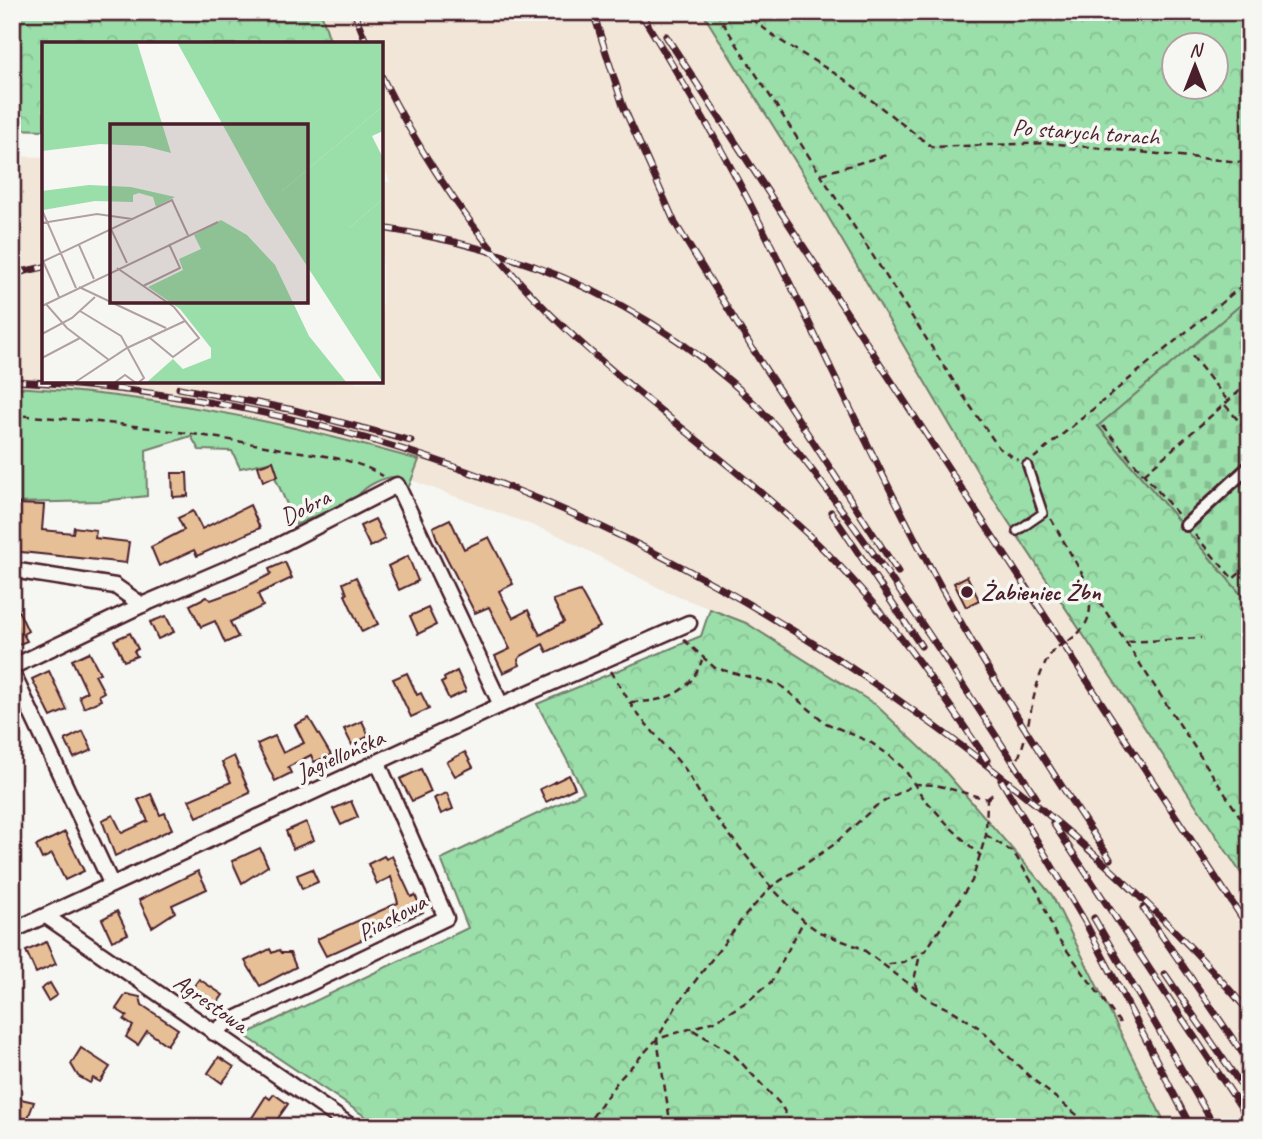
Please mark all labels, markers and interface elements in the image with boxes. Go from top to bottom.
north arrow [1160,32,1230,102]
text: N [1189,38,1204,62]
inset map [42,42,383,383]
street label: Po starych torach [1012,112,1162,152]
street label: Dobra [275,481,336,532]
place label: Żabieniec Żbn [981,577,1102,607]
marker: Żabieniec Żbn [959,584,975,600]
street label: Jagiellońska [290,722,390,788]
street label: Piaskowa [352,886,433,948]
street label: Agrestowa [168,967,256,1041]

